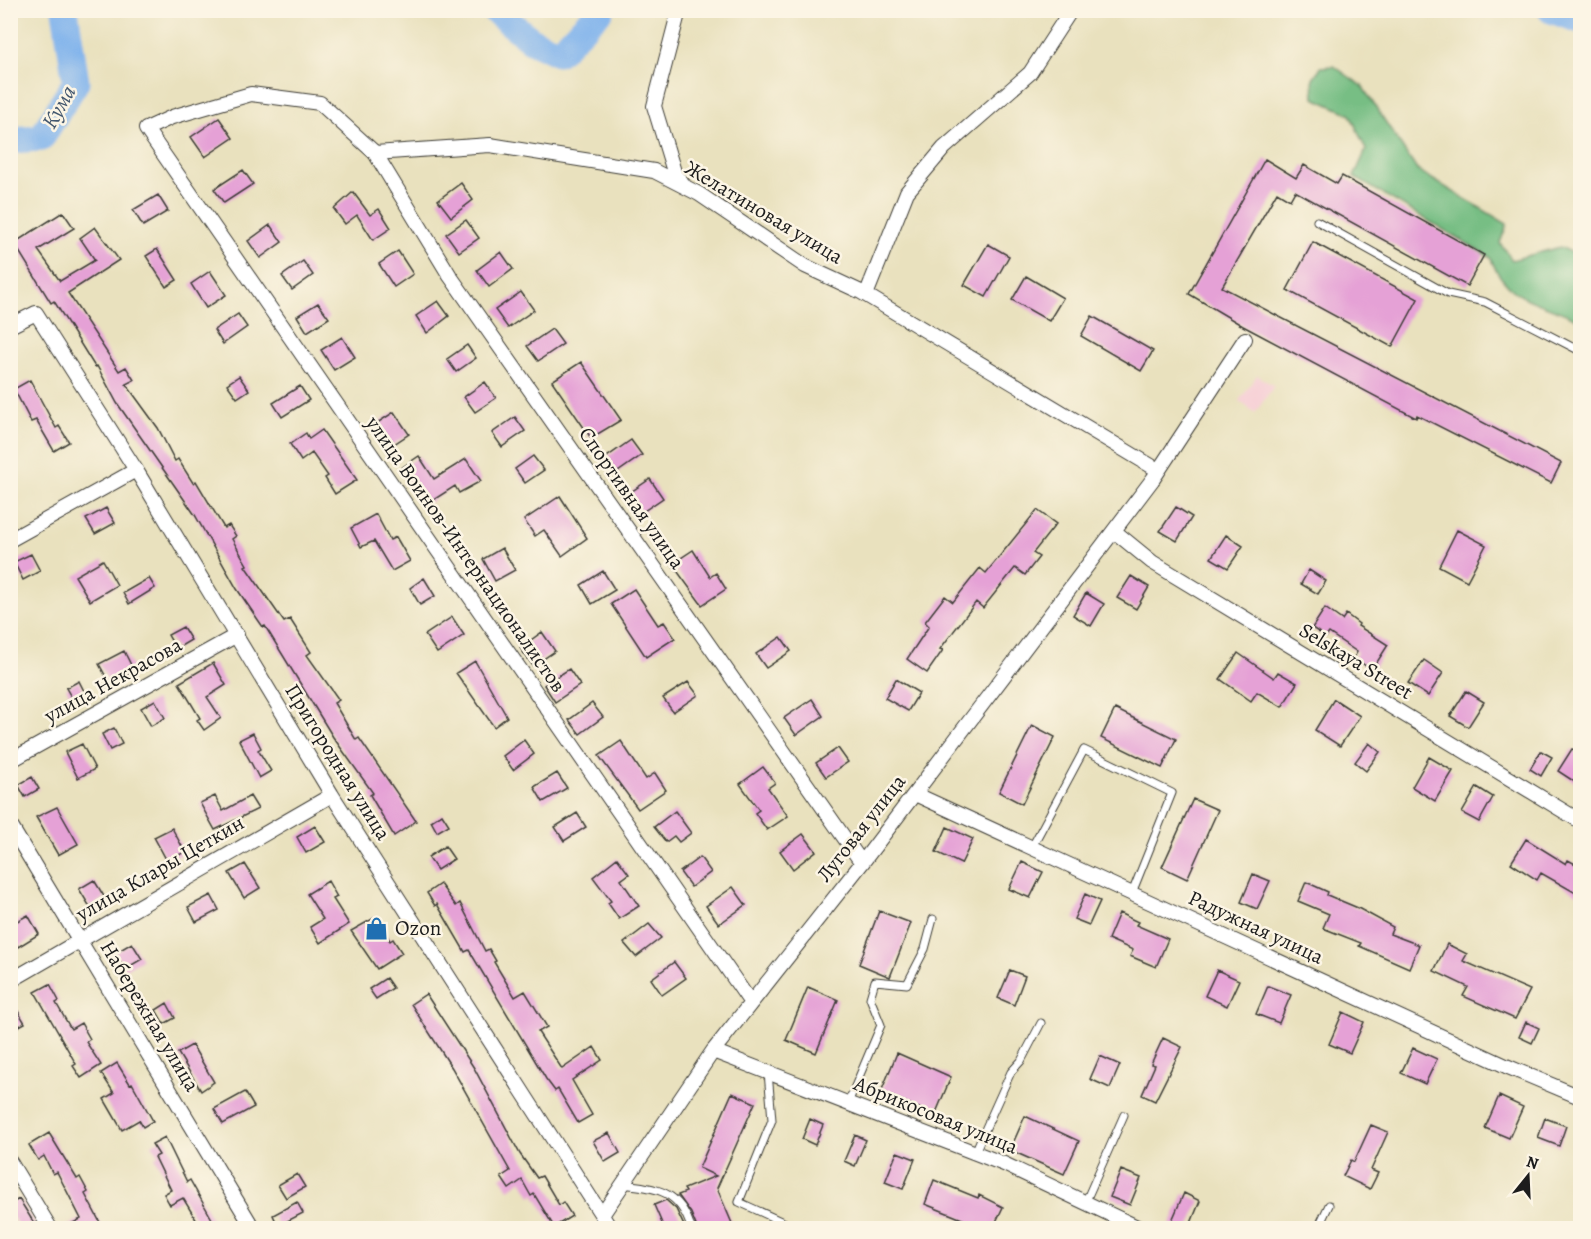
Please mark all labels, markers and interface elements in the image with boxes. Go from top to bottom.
water label: Кума [35,80,83,134]
street label: Желатиновая улица [680,154,849,271]
street label: улица Воинов-Интернационалистов [359,410,572,698]
street label: Спортивная улица [572,421,692,575]
street label: Selskaya Street [1294,616,1418,706]
street label: улица Некрасова [38,630,187,730]
street label: Пригородная улица [279,678,398,846]
street label: Луговая улица [810,768,912,888]
street label: улица Клары Цеткин [70,808,249,928]
street label: Радужная улица [1184,883,1328,971]
place label: Ozon [395,914,441,942]
shop icon: Ozon [364,915,390,941]
street label: Набережная улица [94,935,206,1097]
street label: Абрикосовая улица [849,1069,1022,1161]
north arrow [1498,1146,1558,1206]
text: N [1523,1150,1542,1175]

